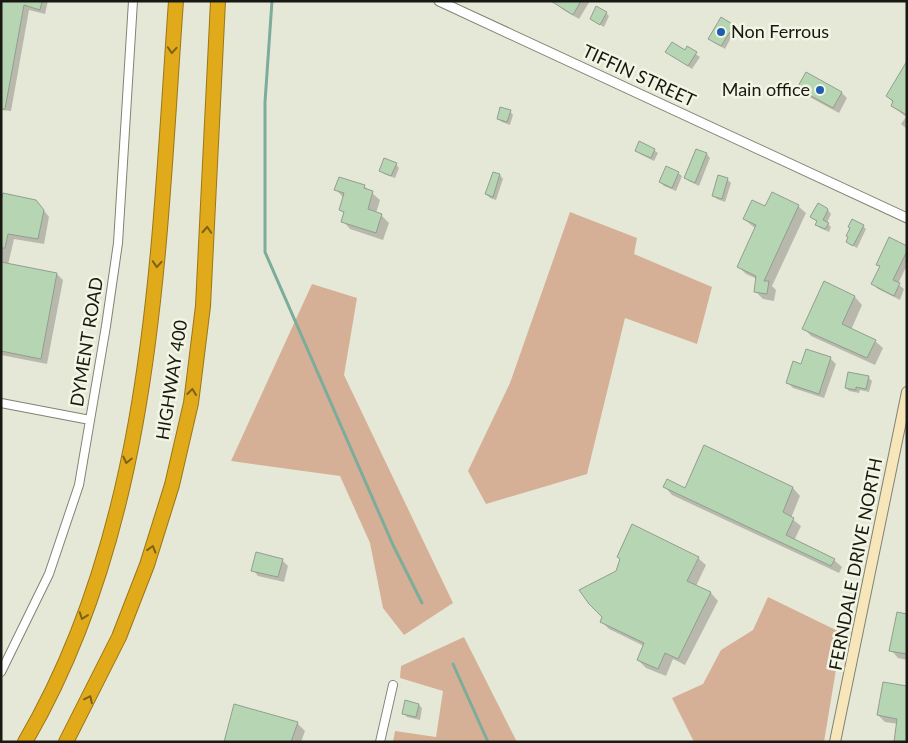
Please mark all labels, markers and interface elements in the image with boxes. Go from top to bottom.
place label: Non Ferrous [731,20,829,42]
marker: Non Ferrous [715,26,727,38]
street label: TIFFIN STREET [579,39,700,111]
one-way arrow [167,46,178,54]
place label: Main office [722,78,810,100]
marker: Main office [814,84,826,96]
one-way arrow [201,226,212,234]
one-way arrow [151,261,162,269]
street label: DYMENT ROAD [65,275,107,408]
street label: HIGHWAY 400 [151,318,191,441]
one-way arrow [186,388,197,396]
one-way arrow [123,456,133,464]
street label: FERNDALE DRIVE NORTH [824,456,886,672]
one-way arrow [146,546,156,554]
one-way arrow [79,611,89,620]
one-way arrow [83,695,93,704]

